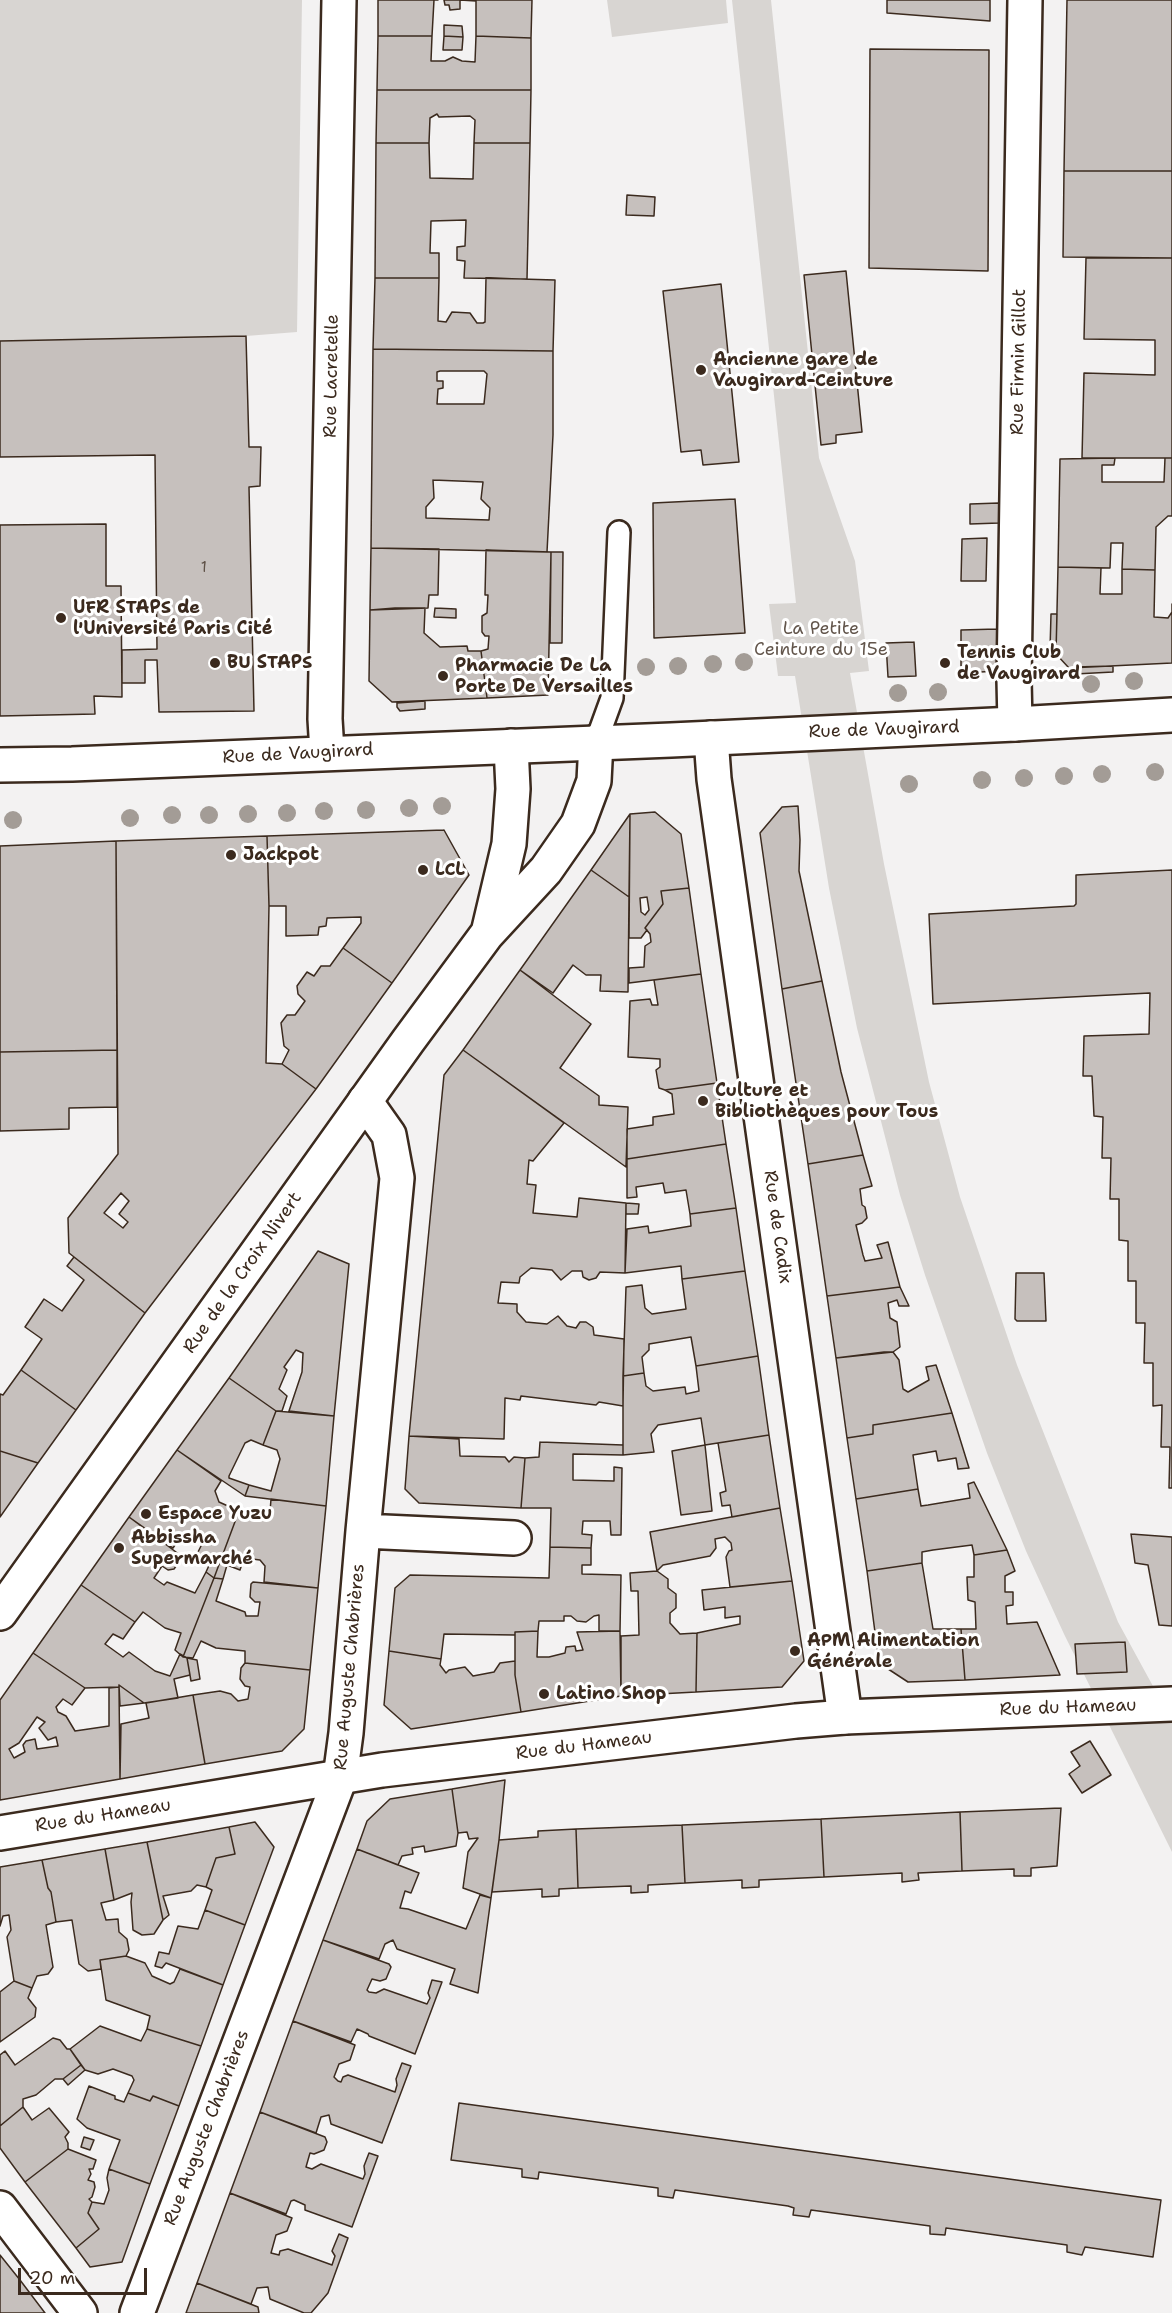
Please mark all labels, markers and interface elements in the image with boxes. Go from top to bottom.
street label: Rue Firmin Gillot [1007,289,1031,435]
street label: Rue Lacretelle [320,314,344,438]
place label: Ancienne gare de Vaugirard-Ceinture [713,349,893,392]
marker: Ancienne gare de Vaugirard-Ceinture [694,363,708,377]
house number: 1 [201,559,207,577]
place label: UFR STAPS de l'Université Paris Cité [73,597,272,640]
marker: UFR STAPS de l'Université Paris Cité [54,611,68,625]
park label: La Petite Ceinture du 15e [754,618,888,660]
place label: Tennis Club de Vaugirard [957,642,1080,684]
place label: BU STAPS [227,652,312,674]
place label: Pharmacie De La Porte De Versailles [455,655,633,698]
marker: BU STAPS [208,656,222,670]
marker: Tennis Club de Vaugirard [938,656,952,670]
marker: Pharmacie De La Porte De Versailles [436,669,450,683]
street label: Rue de Vaugirard [808,717,960,743]
street label: Rue de Vaugirard [222,739,374,769]
place label: Jackpot [243,844,319,866]
marker: Jackpot [224,848,238,862]
place label: LCL [435,859,465,881]
marker: LCL [416,863,430,877]
place label: Culture et Bibliothèques pour Tous [715,1080,938,1122]
marker: Culture et Bibliothèques pour Tous [696,1094,710,1108]
street label: Rue de Cadix [758,1169,796,1285]
street label: Rue de la Croix Nivert [179,1188,307,1358]
place label: Espace Yuzu [158,1503,272,1525]
marker: Espace Yuzu [139,1507,153,1521]
place label: Abbissha Supermarché [131,1527,253,1570]
marker: Abbissha Supermarché [112,1541,126,1555]
street label: Rue Auguste Chabrières [330,1563,370,1771]
place label: APM Alimentation Générale [807,1630,980,1672]
marker: APM Alimentation Générale [788,1644,802,1658]
place label: Latino Shop [556,1683,666,1705]
marker: Latino Shop [537,1687,551,1701]
street label: Rue du Hameau [999,1695,1137,1721]
street label: Rue du Hameau [515,1727,653,1765]
street label: Rue du Hameau [34,1795,172,1837]
street label: Rue Auguste Chabrières [160,2027,254,2229]
scale bar [21,2256,150,2294]
text: 20 m [29,2266,75,2290]

